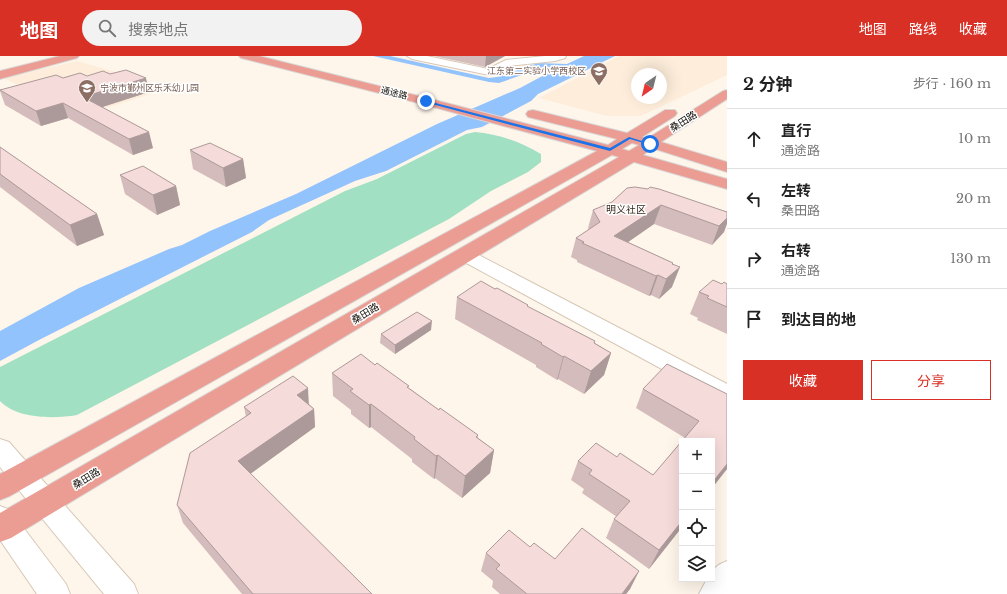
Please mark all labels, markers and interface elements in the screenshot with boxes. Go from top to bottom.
search box [82,10,362,46]
icon: search [96,17,118,39]
text: 地图 [20,19,58,42]
text: 搜索地点 [128,20,188,39]
text: 地图 [859,20,887,38]
text: 路线 [909,20,937,38]
text: 收藏 [959,20,987,38]
school or university icon: 江东第二实验小学西校区 [589,61,609,86]
place label: 江东第二实验小学西校区 [487,65,586,76]
north arrow [631,68,667,104]
text: 2 分钟 [743,74,793,95]
text: 步行 · 160 m [913,75,991,92]
school or university icon: 宁波市鄞州区乐禾幼儿园 [77,78,97,103]
place label: 宁波市鄞州区乐禾幼儿园 [100,82,199,93]
street label: 通途路 [380,84,409,101]
route end [417,92,435,110]
street label: 桑田路 [667,108,699,135]
text: 直行 [781,121,811,140]
icon: ahead [743,128,765,150]
text: 10 m [958,130,991,147]
route start [641,135,659,153]
text: 通途路 [781,142,820,159]
text: 左转 [781,181,811,200]
icon: left [743,188,765,210]
text: 20 m [956,190,991,207]
text: 桑田路 [781,202,820,219]
district label: 明义社区 [606,203,646,216]
text: 右转 [781,241,811,260]
icon: right [743,248,765,270]
text: 130 m [950,250,991,267]
text: 通途路 [781,262,820,279]
street label: 桑田路 [349,300,381,327]
icon: arrive [743,308,765,330]
text: 到达目的地 [781,310,856,329]
button: 收藏 [743,360,863,400]
button: 分享 [871,360,991,400]
map controls [679,438,715,582]
button: + [679,438,715,474]
street label: 桑田路 [70,465,102,492]
button: − [679,474,715,510]
button: locate [679,510,715,546]
button: layers [679,546,715,582]

